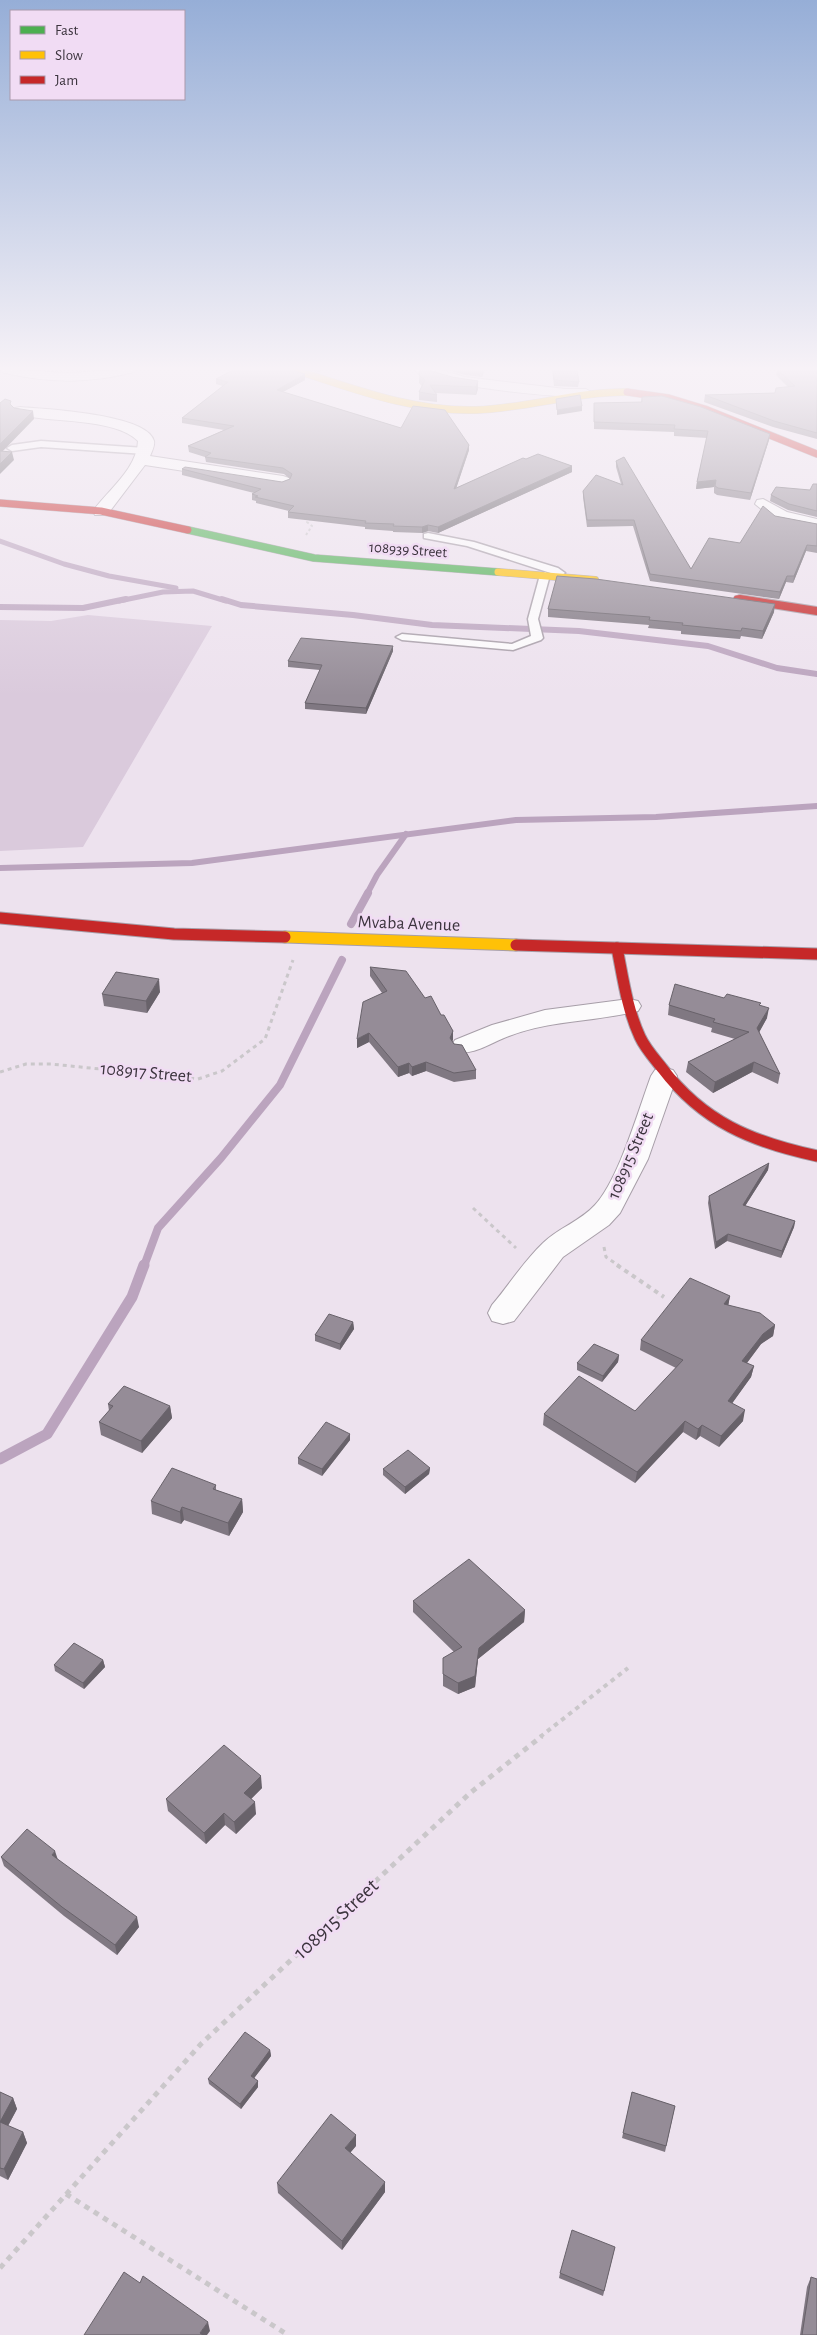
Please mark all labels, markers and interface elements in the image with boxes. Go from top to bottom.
legend [10,10,185,100]
text: Fast [55,23,79,38]
text: Slow [55,48,83,63]
text: Jam [55,73,78,88]
street label: 108939 Street [368,540,448,560]
street label: Mvaba Avenue [357,913,461,935]
street label: 108917 Street [100,1060,193,1086]
street label: 108915 Street [605,1110,657,1202]
street label: 108915 Street [290,1875,383,1963]

